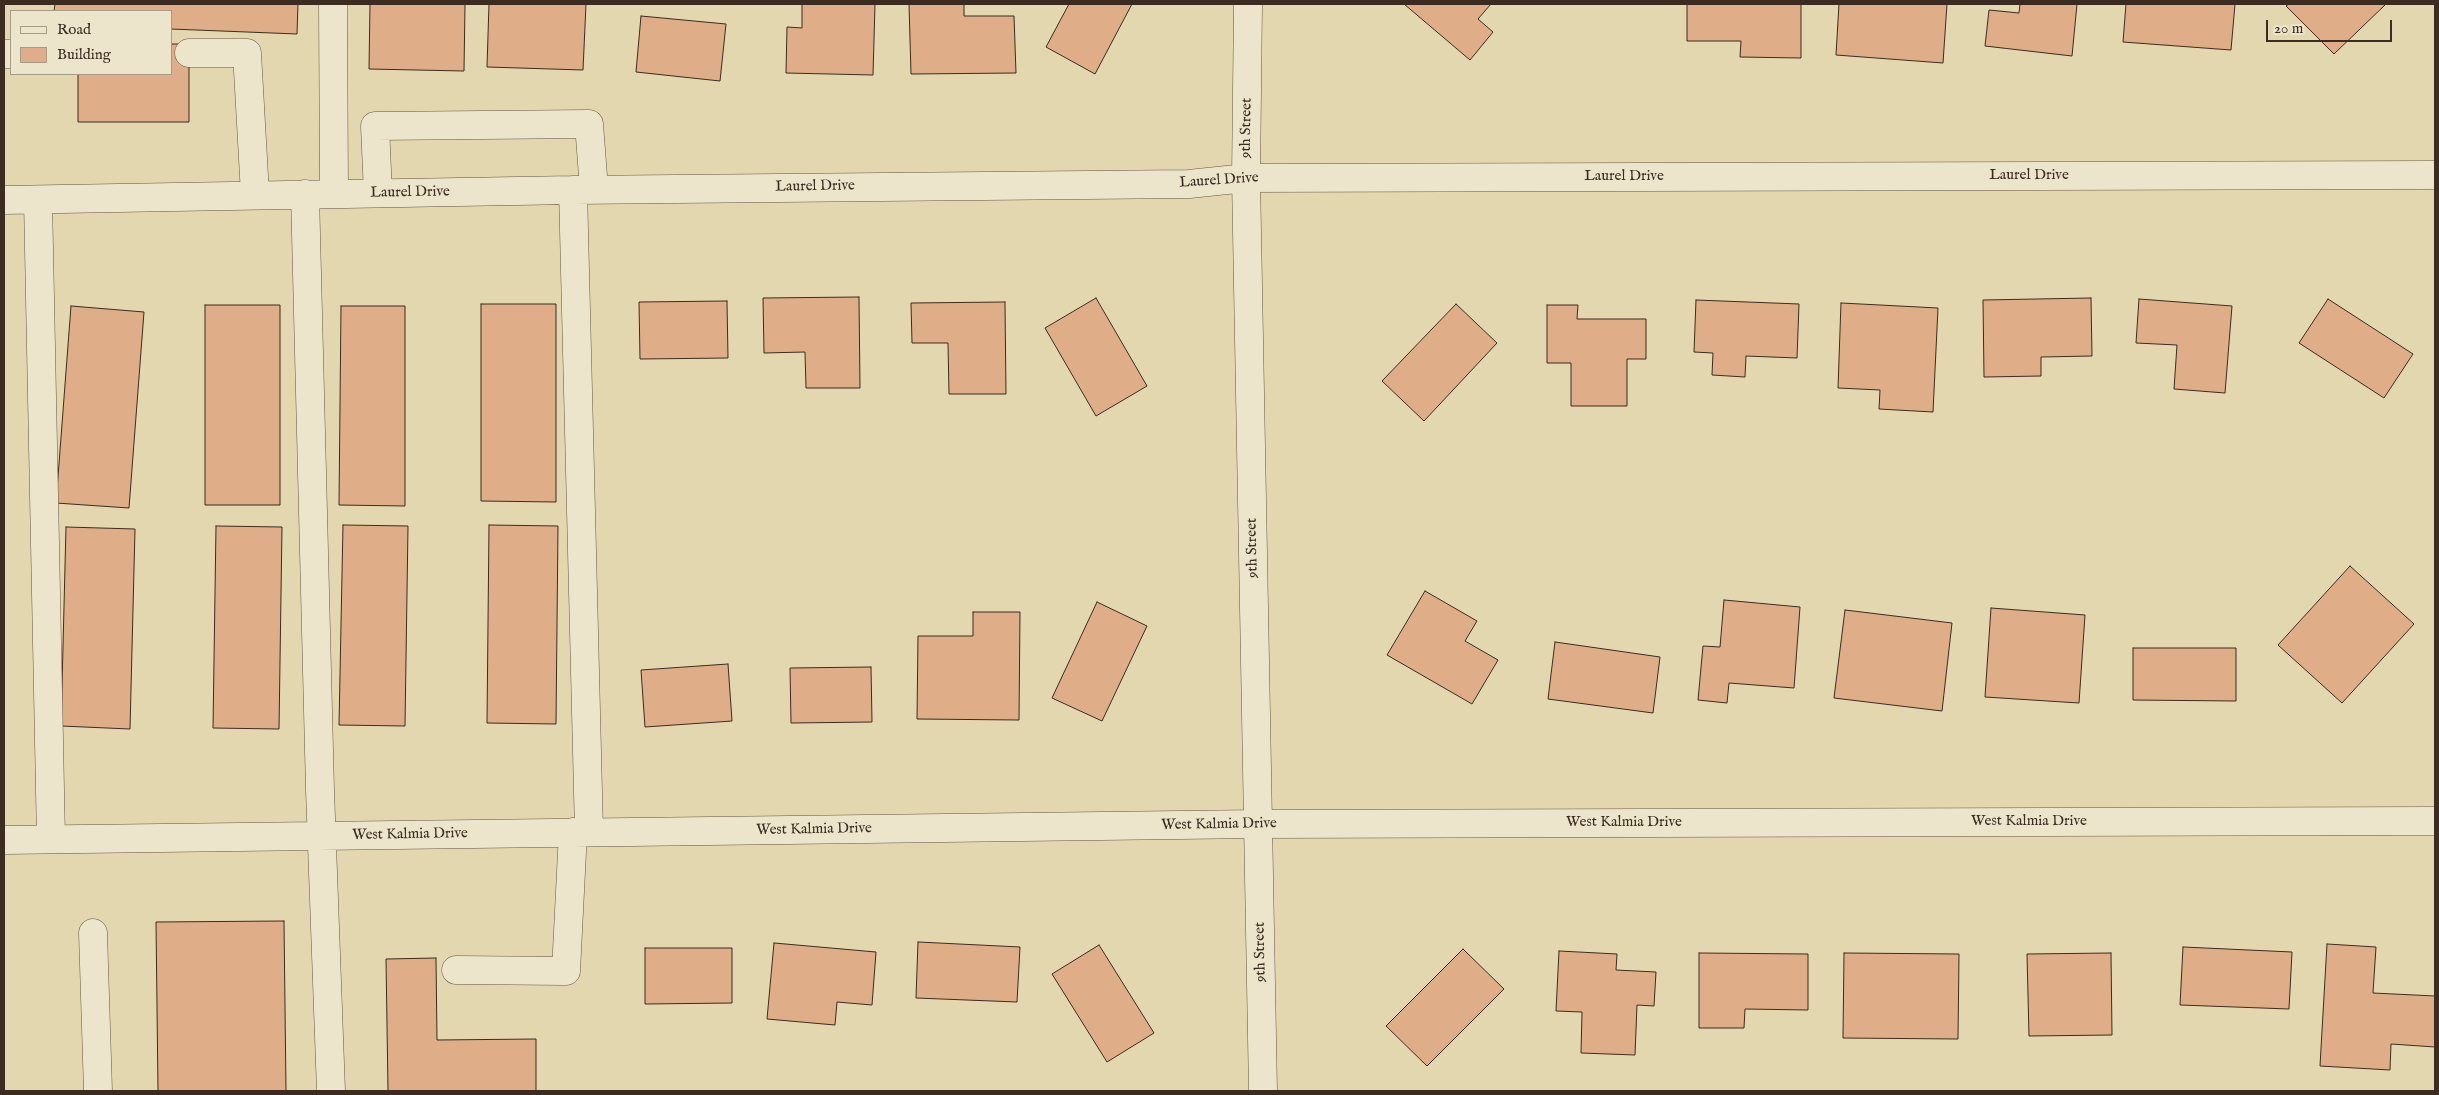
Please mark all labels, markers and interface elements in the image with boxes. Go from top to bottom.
legend [10,10,172,75]
scale bar [2269,10,2395,42]
text: 20 m [2274,19,2303,38]
text: Road [57,20,91,39]
text: Building [57,45,111,64]
street label: 9th Street [1237,98,1257,158]
street label: Laurel Drive [1989,167,2069,185]
street label: Laurel Drive [1584,168,1664,186]
street label: Laurel Drive [1179,169,1259,193]
street label: Laurel Drive [775,177,855,197]
street label: Laurel Drive [370,183,450,203]
street label: 9th Street [1243,518,1263,578]
street label: West Kalmia Drive [1971,813,2087,831]
street label: West Kalmia Drive [1566,814,1682,832]
street label: West Kalmia Drive [1161,815,1277,835]
street label: West Kalmia Drive [756,820,872,840]
street label: West Kalmia Drive [352,825,468,845]
street label: 9th Street [1251,922,1271,982]

